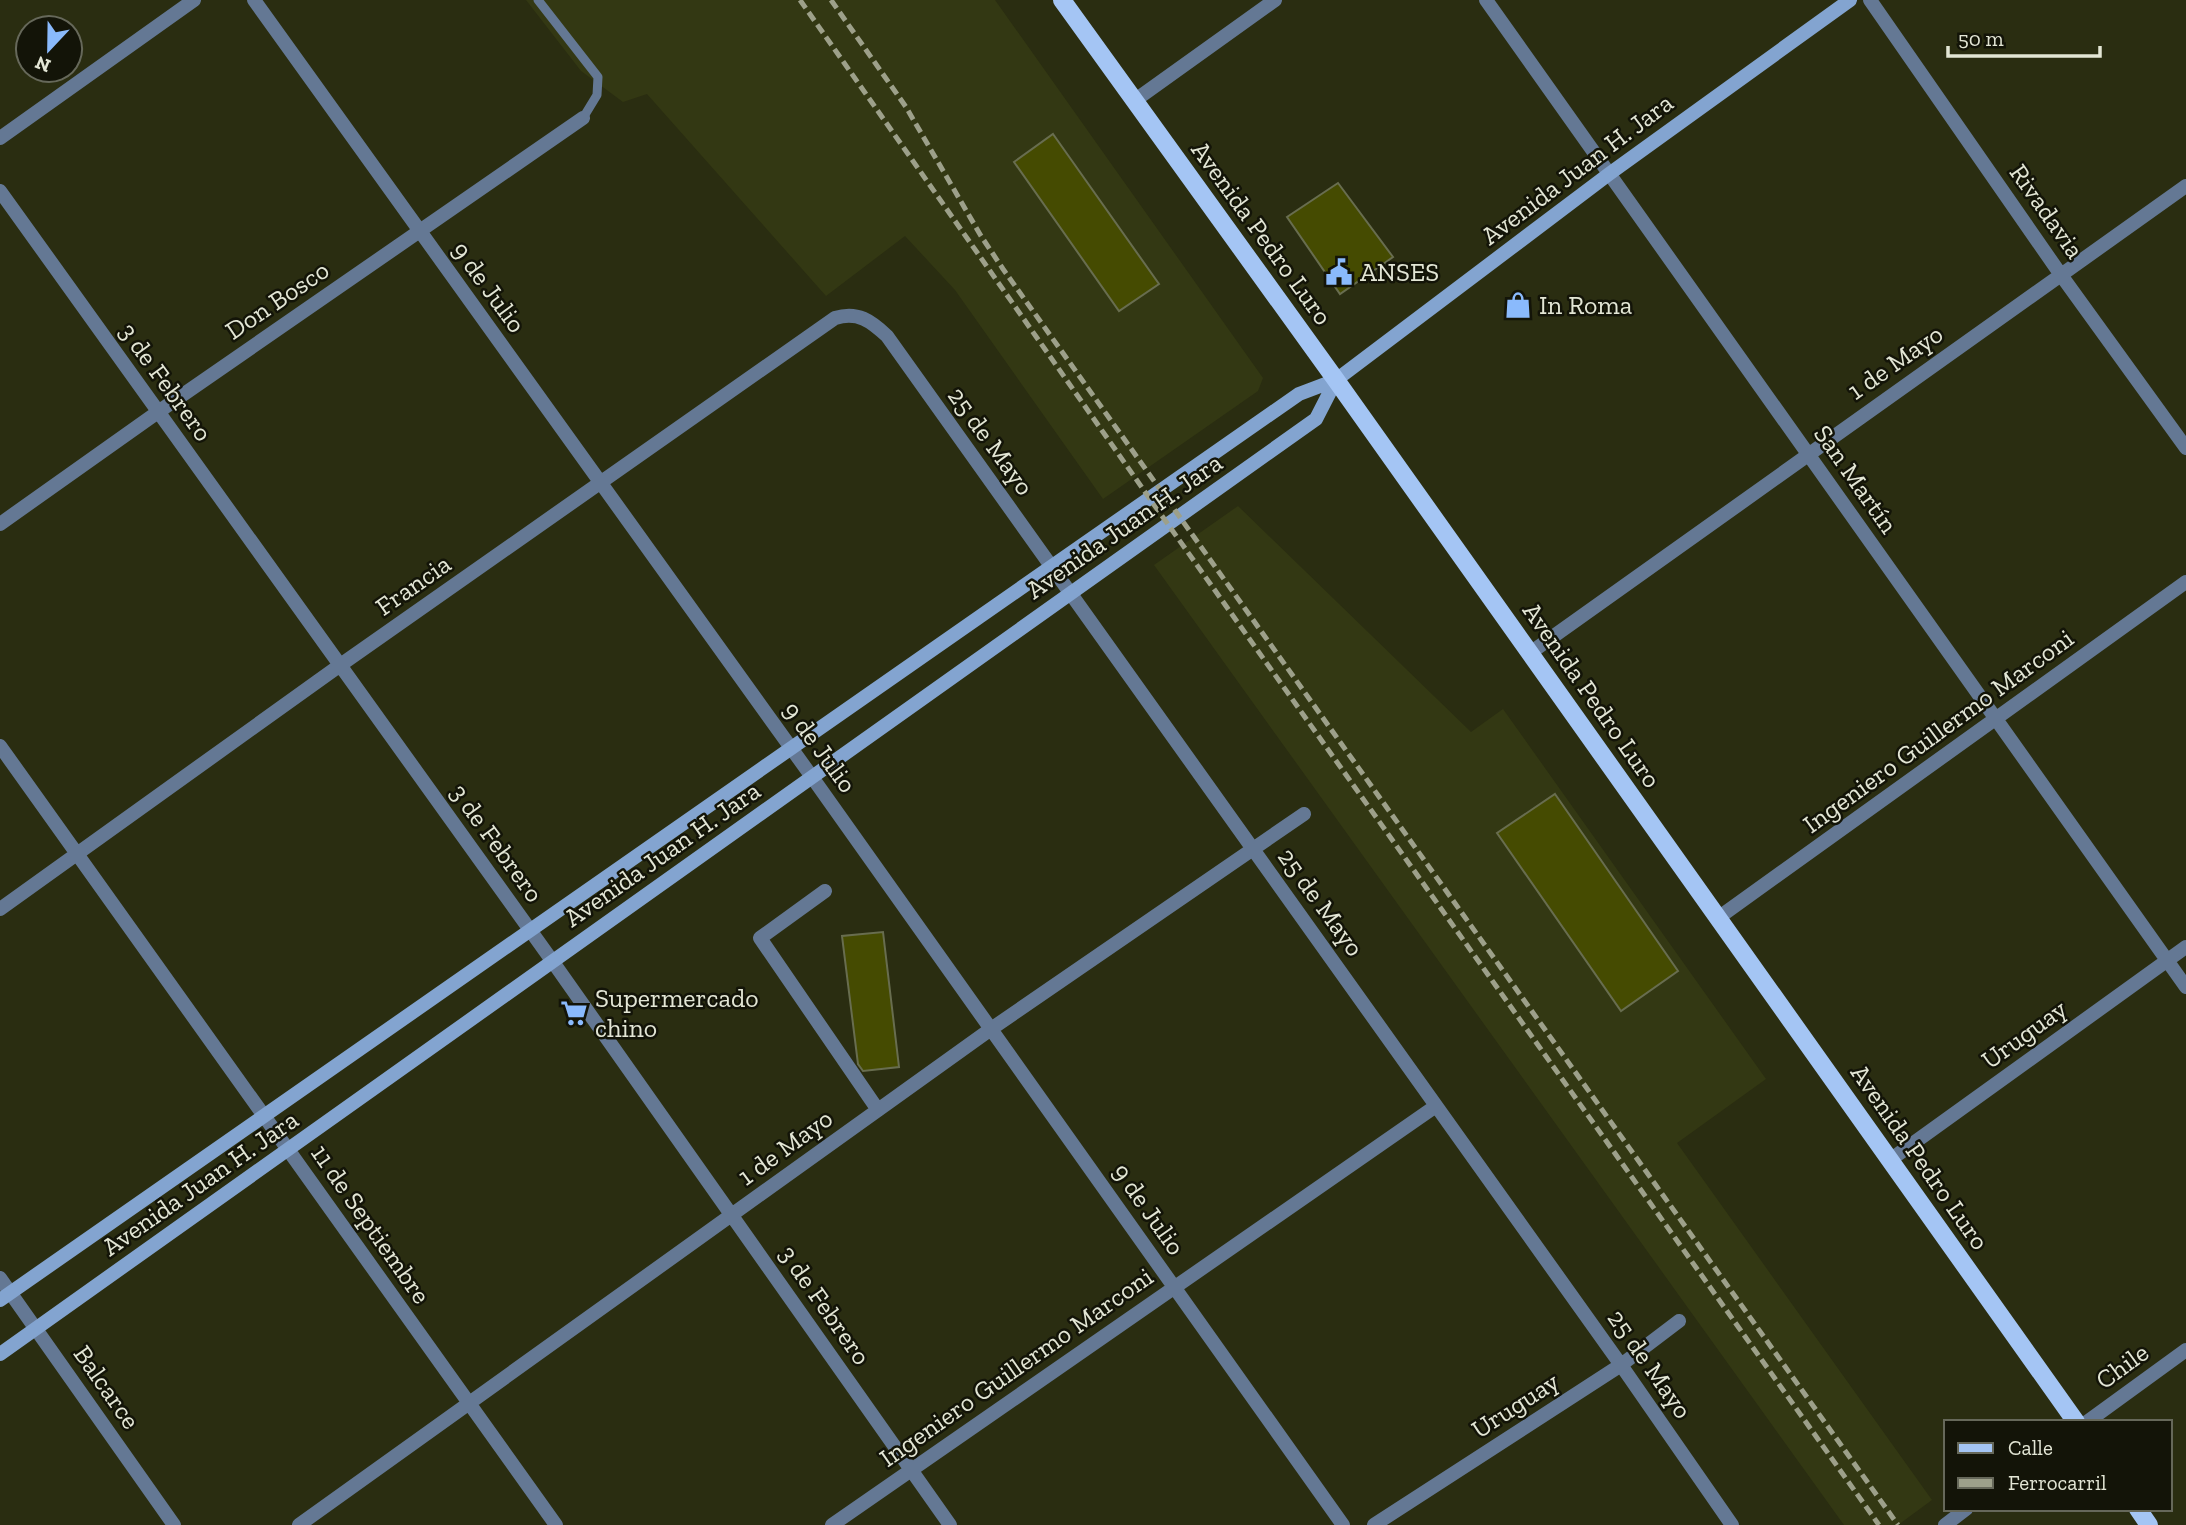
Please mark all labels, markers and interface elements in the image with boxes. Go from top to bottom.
north arrow [14,14,84,84]
scale bar [1948,14,2100,58]
text: 50 m [1958,26,2004,51]
text: N [32,51,54,78]
street label: Avenida Juan H. Jara [1475,86,1680,252]
street label: Avenida Pedro Luro [1185,135,1339,331]
street label: Rivadavia [2003,158,2091,265]
street label: 9 de Julio [445,235,533,339]
street label: Don Bosco [219,254,335,346]
place label: ANSES [1360,256,1439,288]
public building icon: ANSES [1324,257,1354,287]
place label: In Roma [1539,289,1633,321]
shop icon: In Roma [1503,290,1533,320]
street label: 3 de Febrero [112,317,220,447]
street label: 1 de Mayo [1841,318,1949,406]
street label: 25 de Mayo [941,381,1041,501]
street label: San Martín [1807,419,1905,540]
street label: Avenida Juan H. Jara [1020,446,1229,606]
street label: Francia [369,547,457,622]
street label: Avenida Pedro Luro [1516,596,1668,794]
street label: Ingeniero Guillermo Marconi [1797,622,2079,840]
street label: 9 de Julio [776,695,864,799]
street label: Avenida Juan H. Jara [558,774,767,934]
street label: 3 de Febrero [443,778,551,908]
street label: 25 de Mayo [1271,842,1371,962]
place label: Supermercado chino [595,982,759,1044]
street label: Uruguay [1975,992,2073,1076]
supermarket icon: Supermercado chino [559,998,589,1028]
street label: Avenida Pedro Luro [1844,1058,1996,1256]
street label: 1 de Mayo [731,1102,839,1192]
street label: Avenida Juan H. Jara [96,1103,305,1263]
street label: 11 de Septiembre [304,1138,438,1310]
street label: 9 de Julio [1106,1157,1192,1261]
street label: 3 de Febrero [772,1239,878,1371]
street label: Ingeniero Guillermo Marconi [873,1260,1159,1474]
street label: 25 de Mayo [1601,1303,1699,1425]
street label: Chile [2089,1336,2155,1396]
street label: Balcarce [67,1339,147,1435]
street label: Uruguay [1465,1365,1565,1445]
legend [1944,1420,2172,1511]
text: Calle [2008,1435,2053,1460]
text: Ferrocarril [2008,1470,2107,1495]

